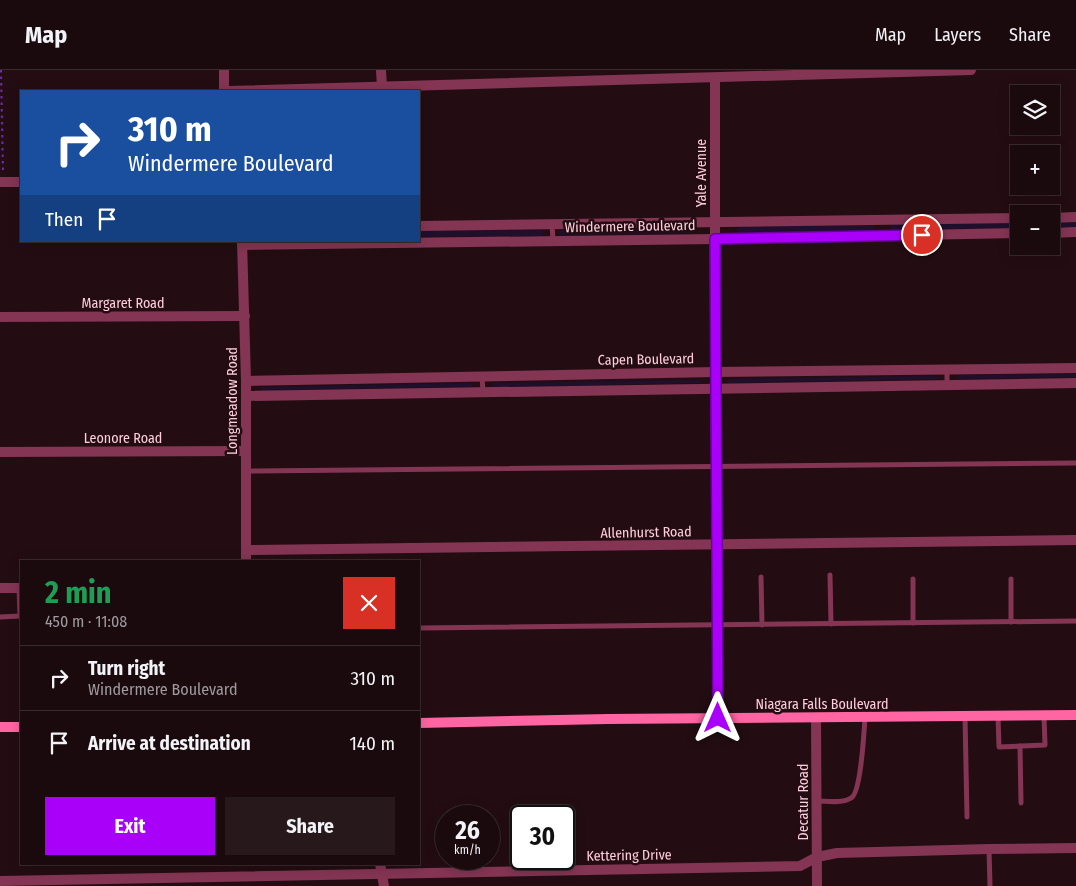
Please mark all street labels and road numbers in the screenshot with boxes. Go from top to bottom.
street label: Yale Avenue [693,139,710,207]
street label: Windermere Boulevard [564,217,696,236]
street label: Margaret Road [82,295,164,312]
street label: Longmeadow Road [224,347,241,455]
street label: Capen Boulevard [598,350,694,369]
street label: Leonore Road [84,430,162,447]
street label: Allenhurst Road [600,523,692,542]
street label: Niagara Falls Boulevard [756,696,888,713]
street label: Decatur Road [795,764,812,840]
street label: Kettering Drive [586,846,672,865]

